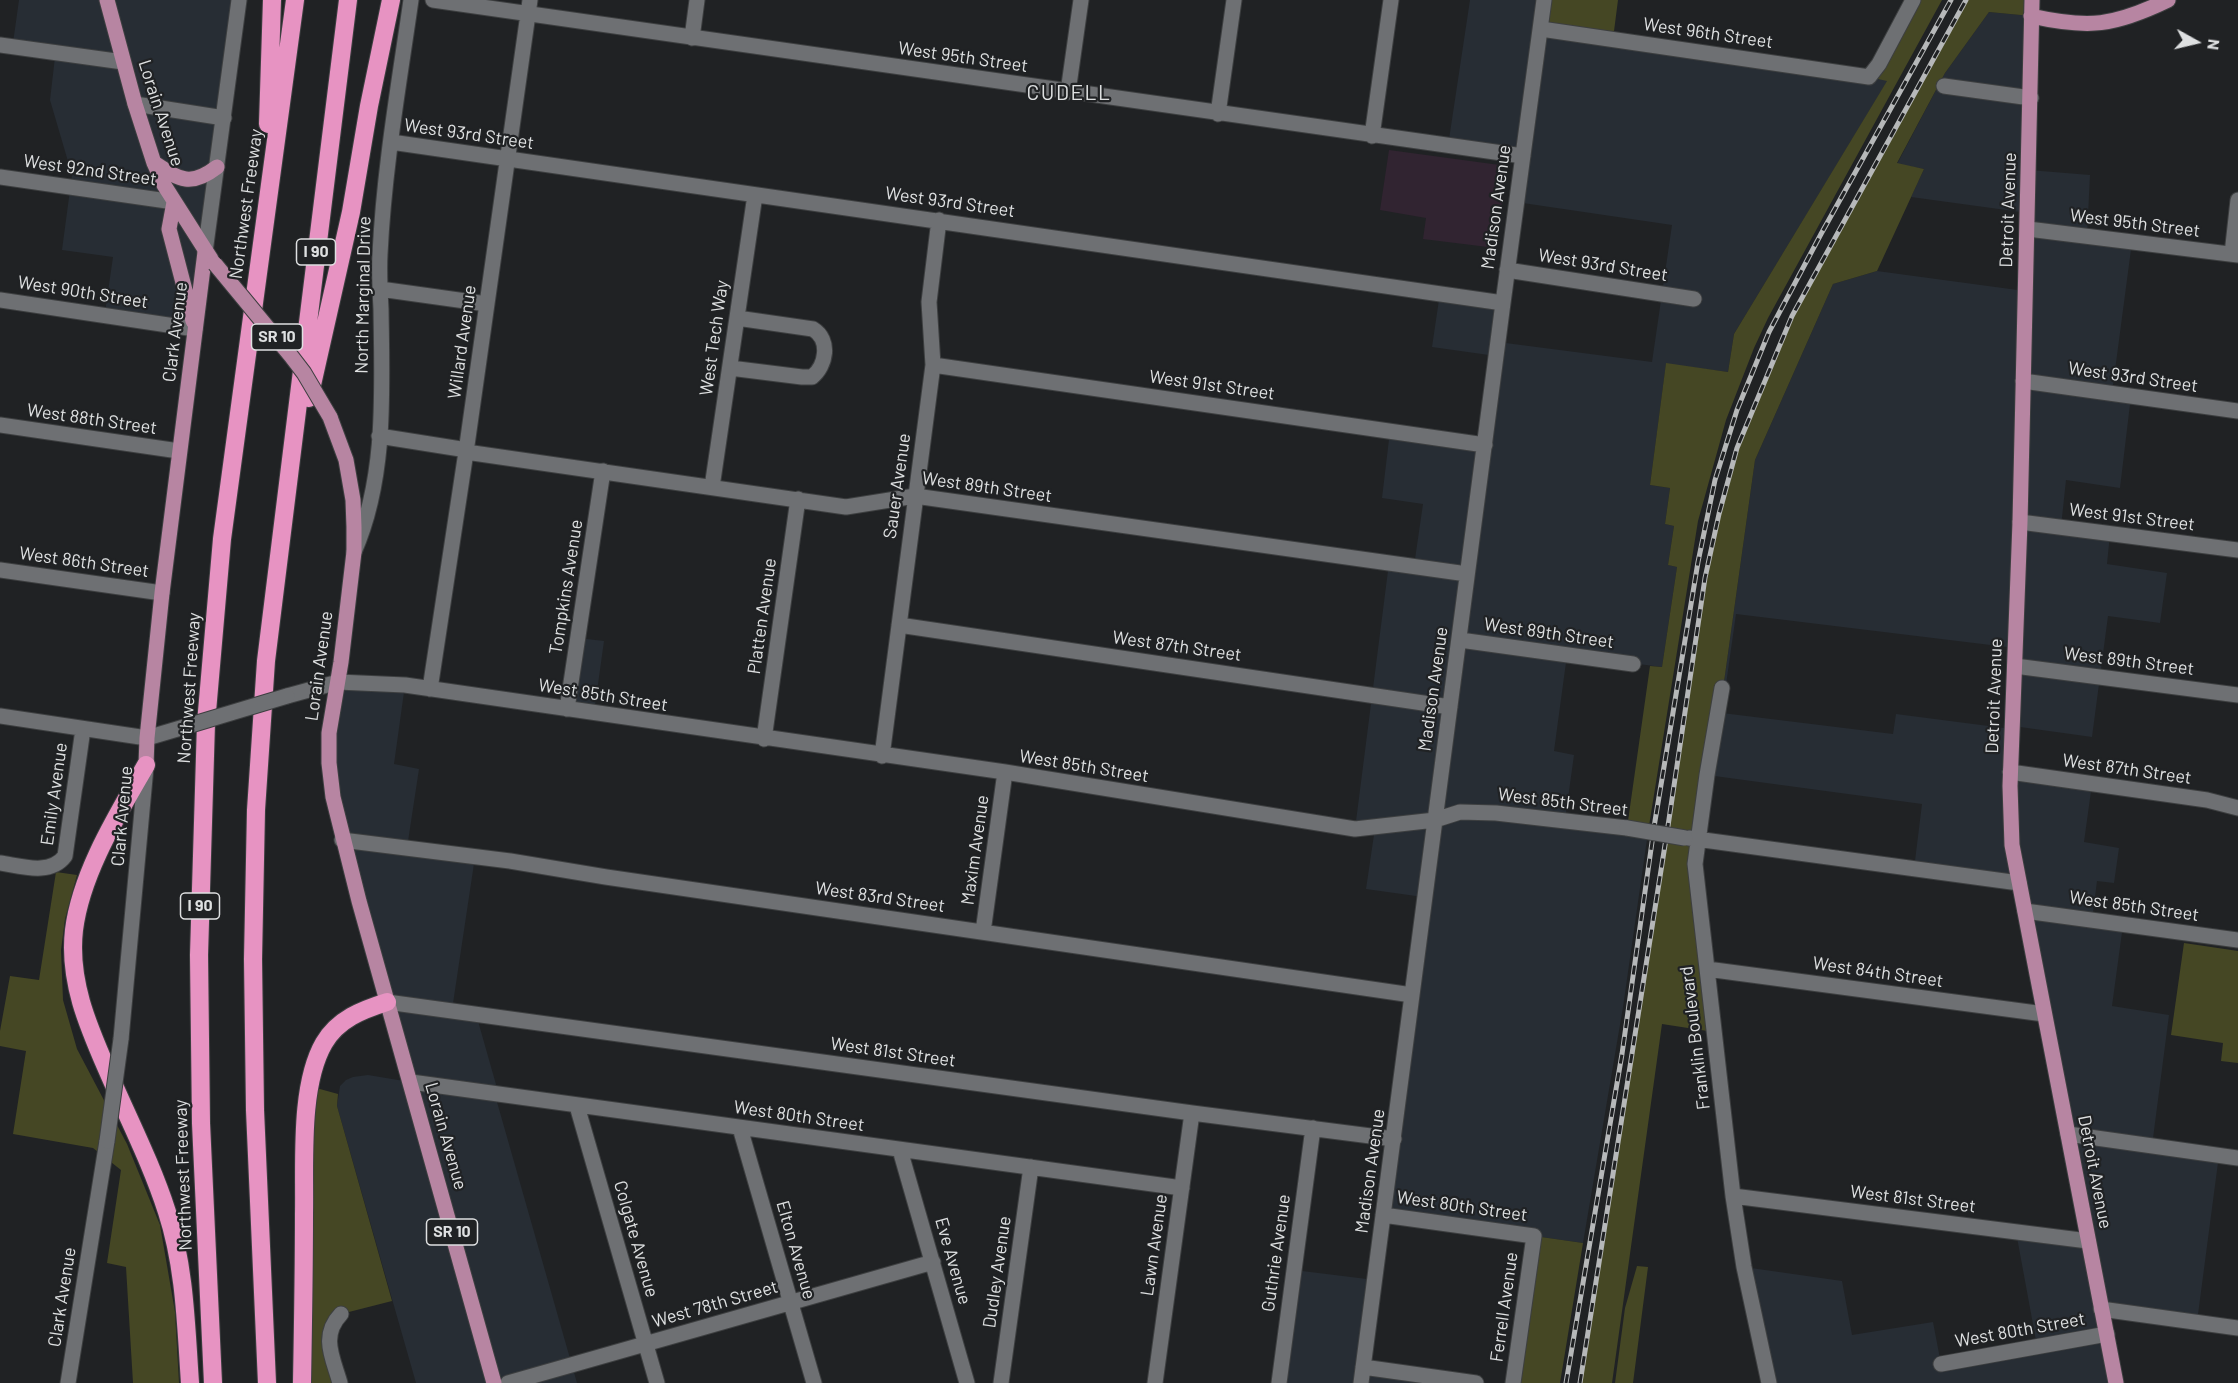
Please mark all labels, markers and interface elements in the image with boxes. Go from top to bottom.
north arrow [2166,12,2226,72]
street label: West 96th Street [1642,13,1774,53]
street label: West 95th Street [897,37,1029,77]
text: N [2204,38,2224,51]
street label: Lorain Avenue [134,57,188,169]
district label: CUDELL [1027,80,1111,106]
street label: West 93rd Street [403,114,535,154]
street label: Northwest Freeway [225,128,267,280]
street label: Madison Avenue [1477,143,1515,271]
street label: West 92nd Street [22,150,158,190]
street label: Detroit Avenue [1995,152,2021,268]
street label: West 93rd Street [884,182,1016,222]
street label: West 95th Street [2069,204,2201,242]
street label: North Marginal Drive [351,216,375,374]
road number: I 90 [296,239,336,265]
street label: West 93rd Street [1537,244,1669,286]
street label: West 90th Street [16,271,150,313]
street label: West Tech Way [695,279,733,397]
street label: Clark Avenue [158,281,192,383]
street label: Willard Avenue [443,284,481,400]
road number: SR 10 [252,324,302,350]
street label: West 93rd Street [2067,357,2199,397]
street label: West 91st Street [1148,366,1276,404]
street label: West 88th Street [26,399,158,439]
street label: Sauer Avenue [879,432,915,540]
street label: West 89th Street [921,467,1053,507]
street label: West 91st Street [2068,499,2196,535]
street label: Tompkins Avenue [545,518,587,656]
street label: West 86th Street [18,542,150,582]
street label: Platten Avenue [743,557,781,675]
street label: Lorain Avenue [301,610,337,722]
street label: Northwest Freeway [173,612,205,764]
street label: West 89th Street [1483,613,1615,653]
street label: Madison Avenue [1414,625,1452,753]
street label: West 87th Street [1111,626,1243,666]
street label: Detroit Avenue [1981,638,2007,754]
street label: West 89th Street [2063,642,2195,680]
street label: West 85th Street [537,674,669,716]
street label: Emily Avenue [36,741,72,847]
street label: West 85th Street [1018,745,1150,787]
street label: West 87th Street [2061,749,2193,789]
street label: Clark Avenue [107,765,137,867]
street label: West 85th Street [1497,783,1629,821]
street label: Maxim Avenue [957,794,993,906]
street label: West 83rd Street [814,877,946,917]
street label: West 85th Street [2068,886,2200,926]
road number: I 90 [180,893,220,919]
street label: West 84th Street [1811,952,1945,992]
street label: Franklin Boulevard [1675,965,1715,1111]
street label: West 81st Street [829,1033,957,1071]
street label: Lorain Avenue [420,1080,472,1192]
street label: West 80th Street [732,1096,866,1136]
street label: Northwest Freeway [170,1099,196,1251]
street label: Madison Avenue [1351,1107,1389,1235]
street label: Detroit Avenue [2073,1113,2117,1231]
street label: Colgate Avenue [609,1178,663,1300]
street label: West 81st Street [1849,1181,1977,1217]
street label: West 80th Street [1395,1186,1529,1226]
street label: Lawn Avenue [1136,1193,1172,1297]
street label: Guthrie Avenue [1257,1193,1295,1313]
street label: Elton Avenue [772,1198,820,1302]
street label: Eve Avenue [930,1215,976,1307]
street label: Dudley Avenue [978,1215,1016,1329]
road number: SR 10 [426,1219,478,1245]
street label: Clark Avenue [43,1246,81,1348]
street label: Ferrell Avenue [1486,1251,1522,1363]
street label: West 78th Street [650,1276,780,1332]
street label: West 80th Street [1953,1308,2087,1352]

